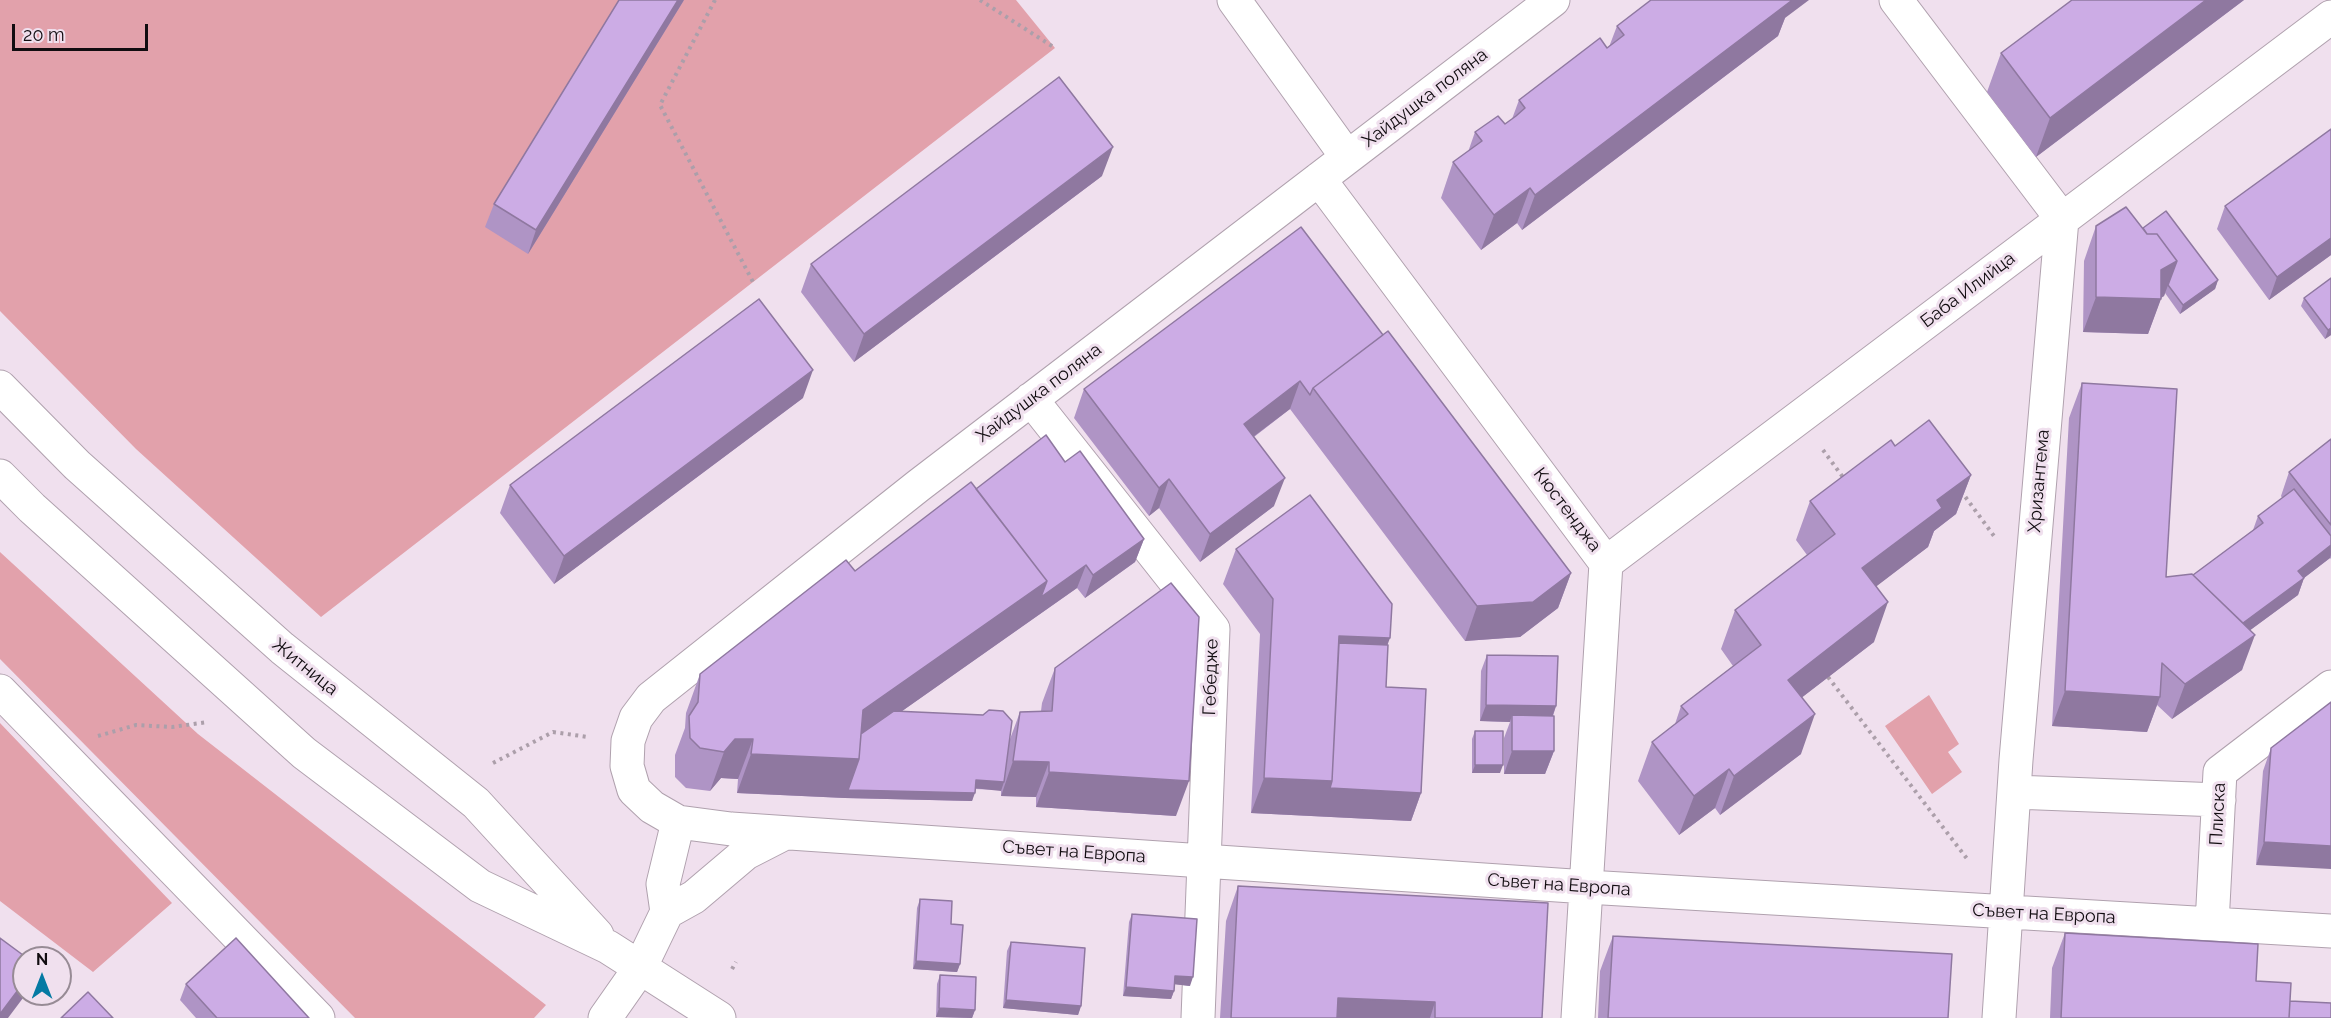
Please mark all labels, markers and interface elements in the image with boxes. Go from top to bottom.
scale bar [15,12,152,50]
text: 20 m [23,24,65,45]
street label: Хайдушка поляна [1358,44,1492,152]
street label: Баба Илийца [1917,248,2019,332]
street label: Хайдушка поляна [972,339,1106,447]
street label: Хризантема [2024,429,2054,533]
street label: Кюстенджа [1528,464,1606,556]
street label: Житница [268,634,342,700]
street label: Гебедже [1199,638,1223,716]
street label: Плиска [2206,782,2230,846]
street label: Съвет на Европа [1002,836,1146,868]
street label: Съвет на Европа [1487,869,1631,901]
street label: Съвет на Европа [1972,899,2116,929]
north arrow [12,946,72,1006]
text: N [36,950,48,969]

